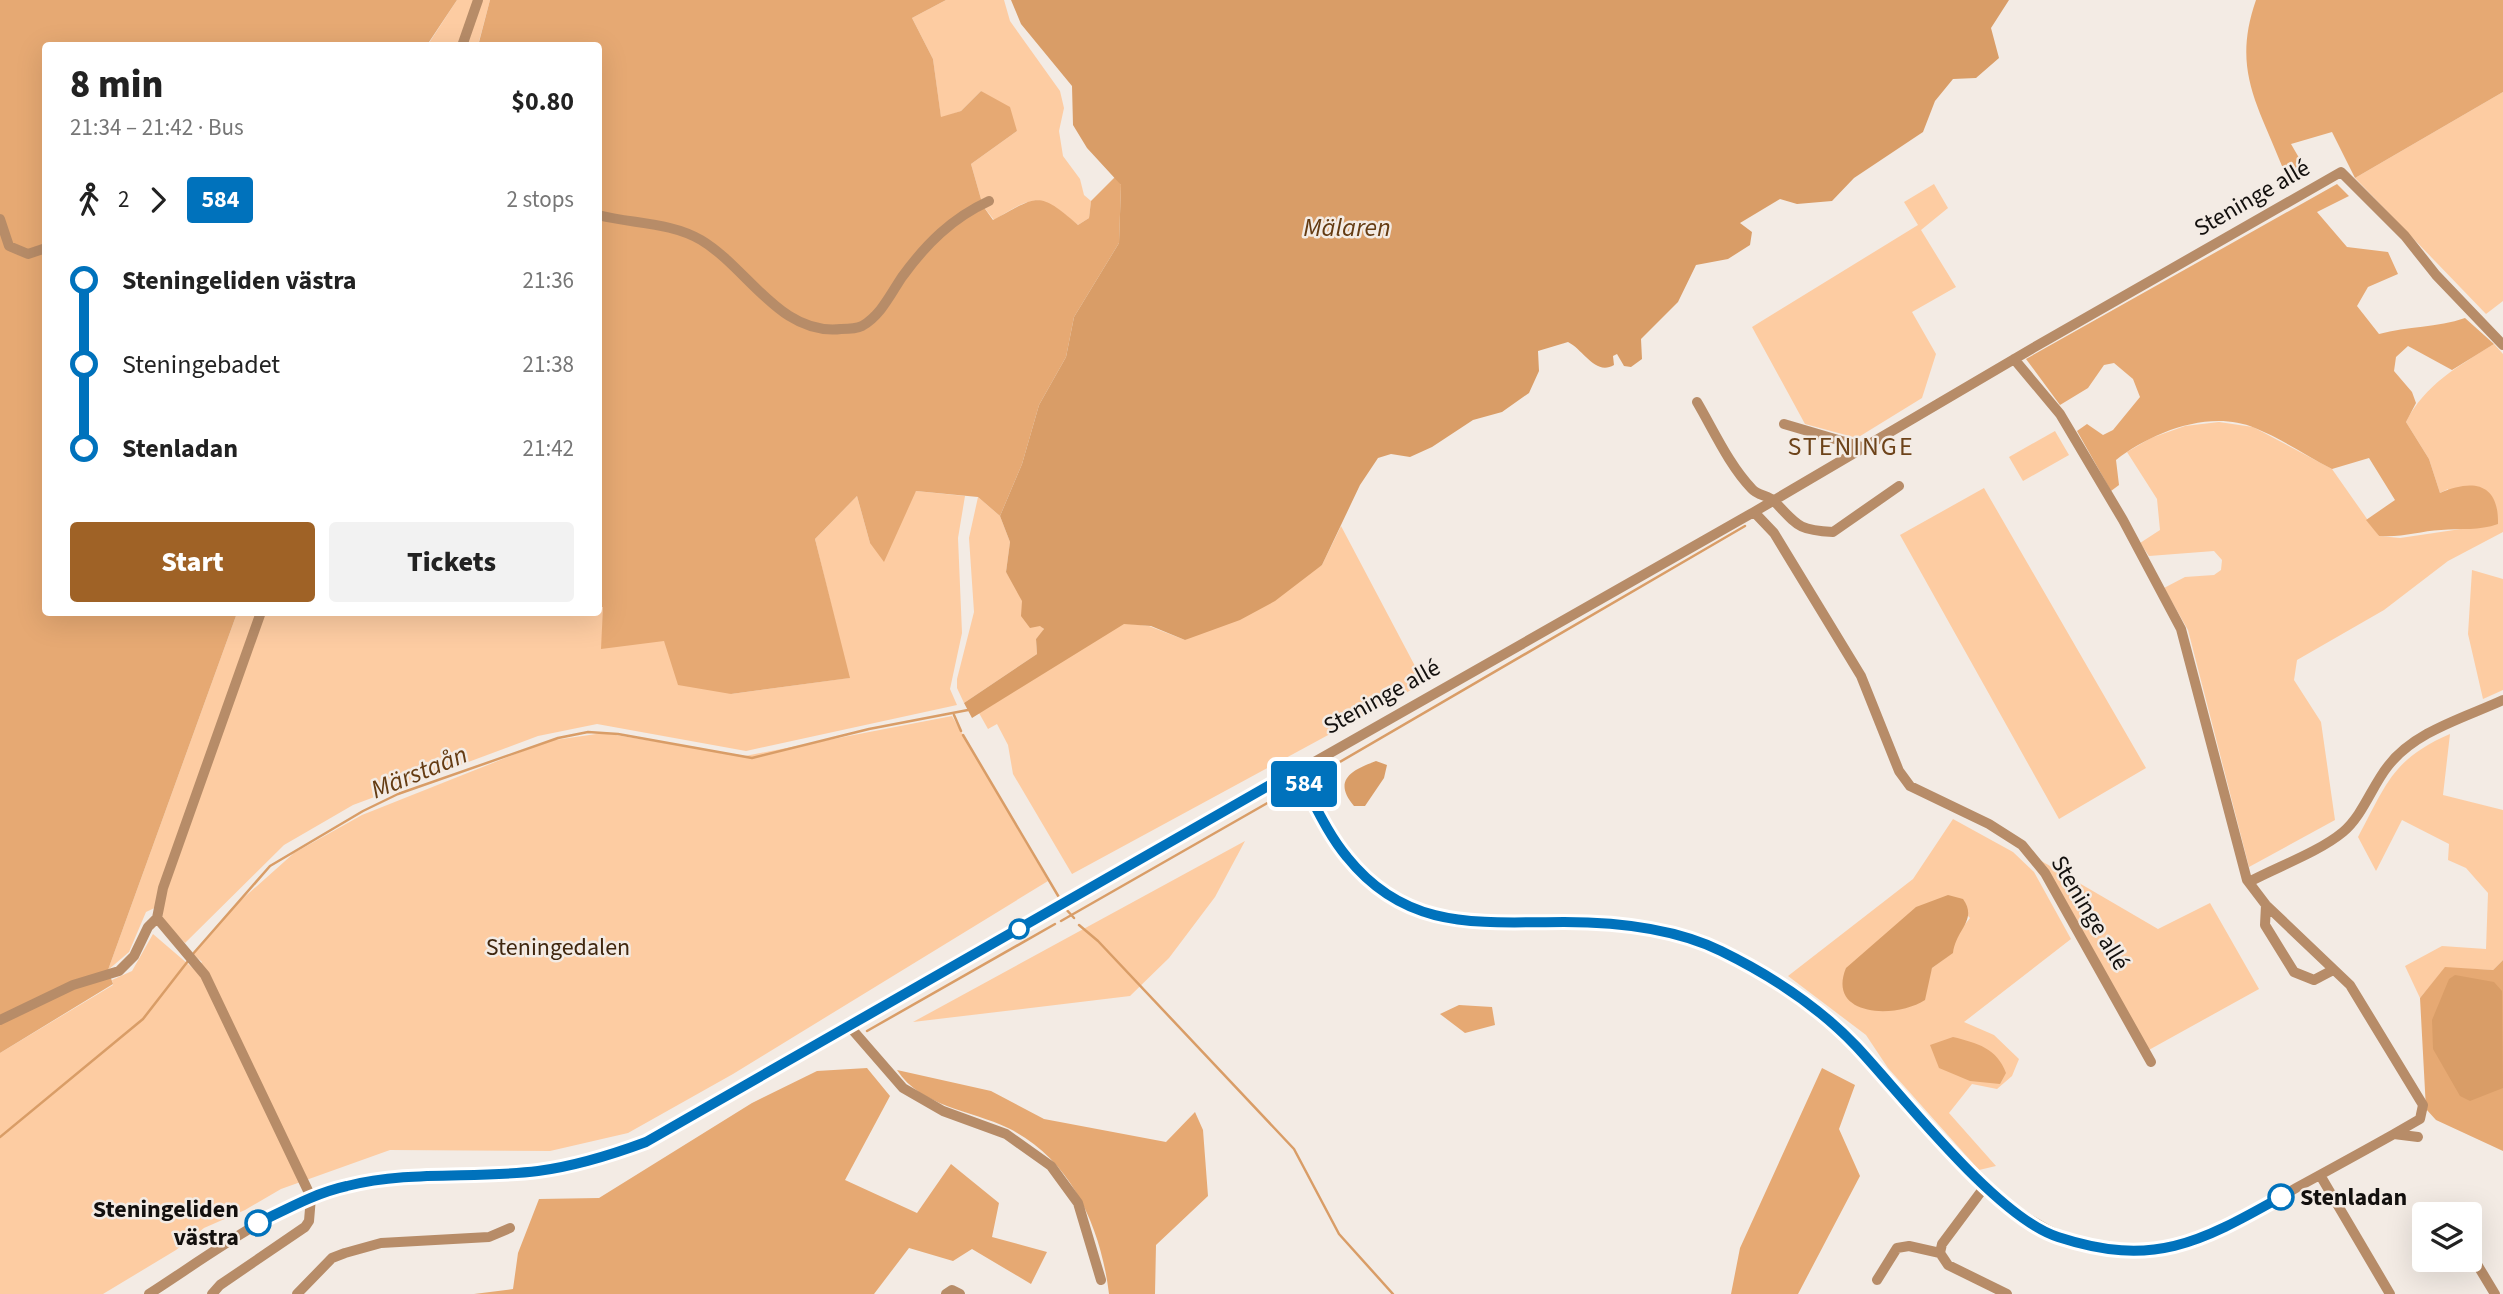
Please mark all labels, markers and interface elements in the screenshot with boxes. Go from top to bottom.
text: 8 min [70,58,163,112]
text: $0.80 [511,83,574,120]
text: 21:34 – 21:42 · Bus [70,111,244,144]
street label: Steninge allé [2187,151,2317,245]
icon: walk [70,181,108,219]
icon: forward [139,181,177,219]
text: 584 [201,182,239,217]
text: 2 [118,183,129,216]
text: 2 stops [507,183,574,216]
water label: Mälaren [1303,209,1391,246]
text: Steningeliden västra [122,262,357,299]
text: 21:36 [523,264,574,297]
text: Steningebadet [122,346,280,383]
text: 21:38 [523,348,574,381]
district label: STENINGE [1787,428,1915,465]
text: Stenladan [122,430,238,467]
text: 21:42 [523,432,574,465]
button: Start [70,522,315,602]
button: Tickets [329,522,574,602]
street label: Steninge allé [1317,650,1447,744]
water label: Märstaån [365,736,473,808]
line badge: 584 [1264,761,1344,807]
text: 584 [1285,766,1323,801]
street label: Steninge allé [2042,849,2138,977]
unlabelled marker [1009,919,1029,939]
park label: Steningedalen [486,930,630,965]
place label: Stenladan [2300,1180,2407,1215]
marker: Stenladan [2268,1184,2294,1210]
place label: Steningeliden västra [93,1192,239,1255]
map controls [2412,1202,2482,1272]
button: layers [2412,1202,2482,1272]
marker: Steningeliden västra [245,1210,271,1236]

